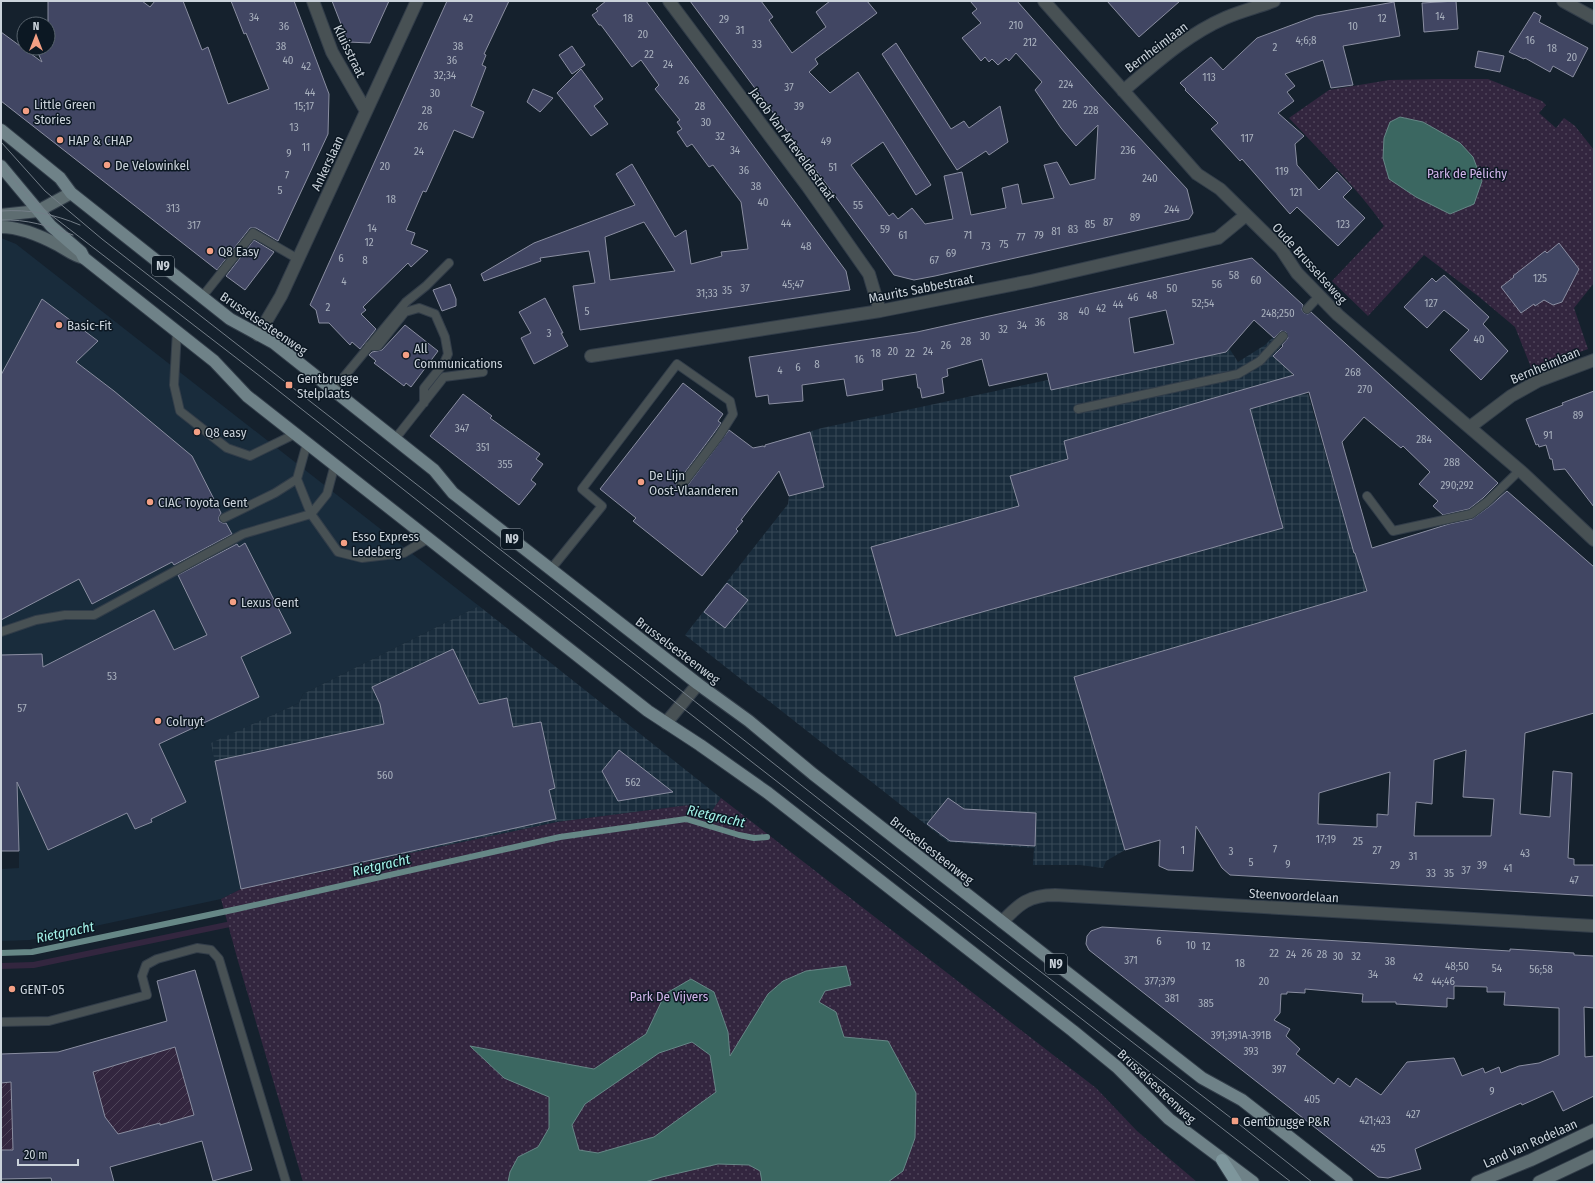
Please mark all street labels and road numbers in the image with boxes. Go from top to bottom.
street label: Bernheimlaan [1122,19,1191,76]
street label: Kluisstraat [330,22,369,81]
street label: Jacob Van Arteveldestraat [747,85,839,204]
street label: Ankerslaan [308,133,347,193]
street label: Oude Brusselseweg [1269,220,1350,308]
road number: N9 [152,256,174,276]
street label: Maurits Sabbestraat [867,271,976,306]
street label: Brusselsesteenweg [217,289,311,359]
street label: Bernheimlaan [1508,344,1582,387]
road number: N9 [501,529,523,549]
street label: Brusselsesteenweg [633,614,723,687]
street label: Brusselsesteenweg [887,813,977,888]
street label: Steenvoordelaan [1249,886,1339,905]
road number: N9 [1045,954,1067,974]
street label: Brusselsesteenweg [1114,1046,1200,1127]
street label: Land Van Rodelaan [1481,1116,1580,1171]

